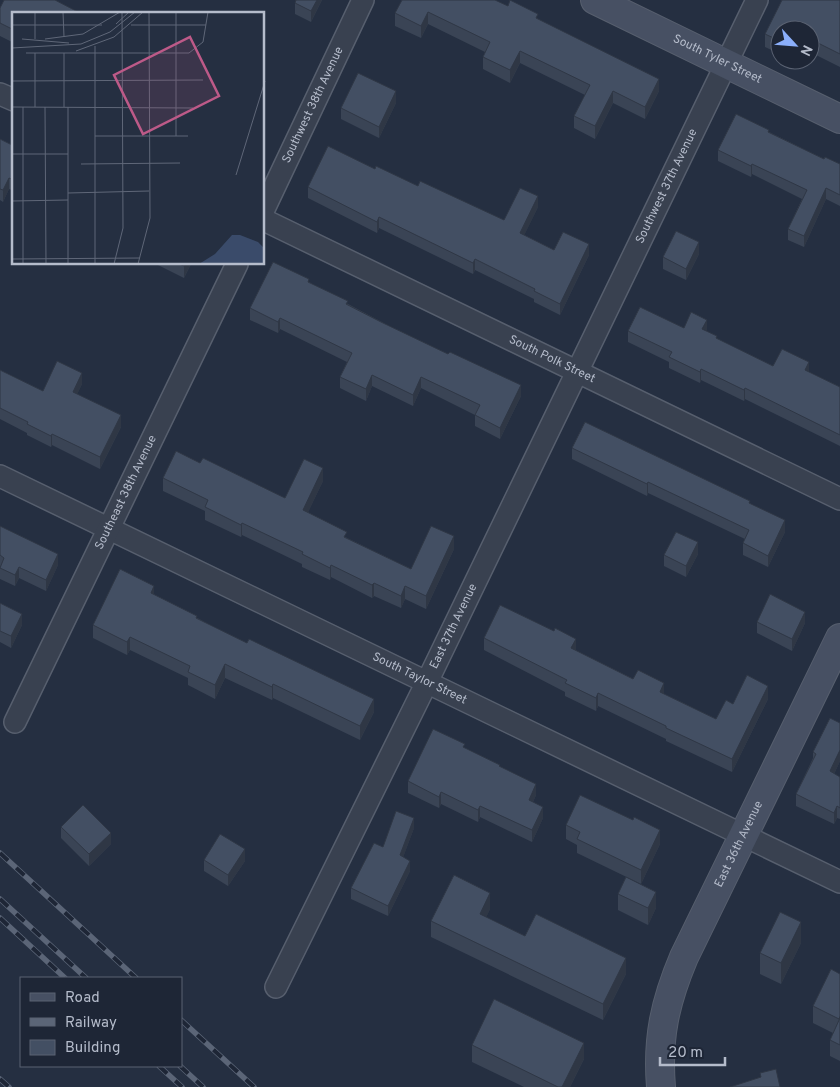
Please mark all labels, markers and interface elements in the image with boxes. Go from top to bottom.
inset map [12,12,265,265]
north arrow [770,20,820,70]
street label: South Tyler Street [670,31,764,88]
text: N [795,42,815,58]
street label: Southwest 38th Avenue [279,44,348,166]
street label: Southwest 37th Avenue [632,126,701,246]
street label: South Polk Street [506,332,598,387]
street label: Southeast 38th Avenue [92,433,161,552]
street label: East 37th Avenue [426,581,481,672]
street label: South Taylor Street [370,649,469,708]
street label: East 36th Avenue [711,798,767,890]
legend [20,977,182,1067]
text: Road [65,989,100,1008]
text: Railway [65,1014,117,1033]
scale bar [660,1034,725,1066]
text: Building [65,1039,120,1058]
text: 20 m [668,1044,703,1063]

